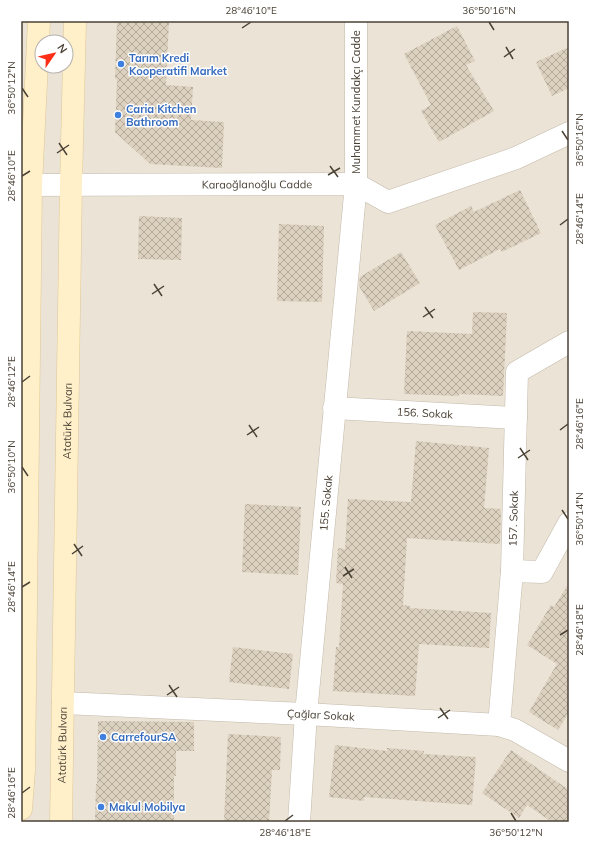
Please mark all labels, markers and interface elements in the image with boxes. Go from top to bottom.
text: 28°46'10"E [225,4,277,17]
text: 36°50'16"N [462,4,516,17]
street label: Muhammet Kundakçı Cadde [349,30,363,174]
north arrow [34,34,74,74]
text: N [54,41,70,56]
place label: Tarım Kredi Kooperatifi Market [129,51,227,78]
marker: Tarım Kredi Kooperatifi Market [116,59,126,69]
text: 36°50'12"N [5,61,18,115]
place label: Caria Kitchen Bathroom [126,102,196,129]
marker: Caria Kitchen Bathroom [113,110,123,120]
text: 36°50'16"N [573,113,586,167]
text: 28°46'10"E [5,150,18,202]
street label: Karaoğlanoğlu Cadde [202,177,312,191]
text: 28°46'14"E [573,193,586,245]
text: 28°46'12"E [5,356,18,408]
street label: Atatürk Bulvarı [60,383,75,459]
text: 28°46'16"E [573,398,586,450]
street label: 156. Sokak [396,404,454,422]
text: 36°50'10"N [5,440,18,494]
street label: 155. Sokak [316,474,336,532]
street label: 157. Sokak [506,490,521,547]
text: 36°50'14"N [573,492,586,546]
text: 28°46'14"E [5,561,18,613]
text: 28°46'18"E [573,604,586,656]
street label: Çağlar Sokak [287,706,355,724]
street label: Atatürk Bulvarı [55,707,70,783]
place label: CarrefourSA [111,730,177,744]
marker: CarrefourSA [98,732,108,742]
text: 28°46'16"E [5,767,18,819]
place label: Makul Mobilya [109,800,185,814]
marker: Makul Mobilya [96,802,106,812]
text: 28°46'18"E [259,826,311,839]
text: 36°50'12"N [489,826,543,839]

